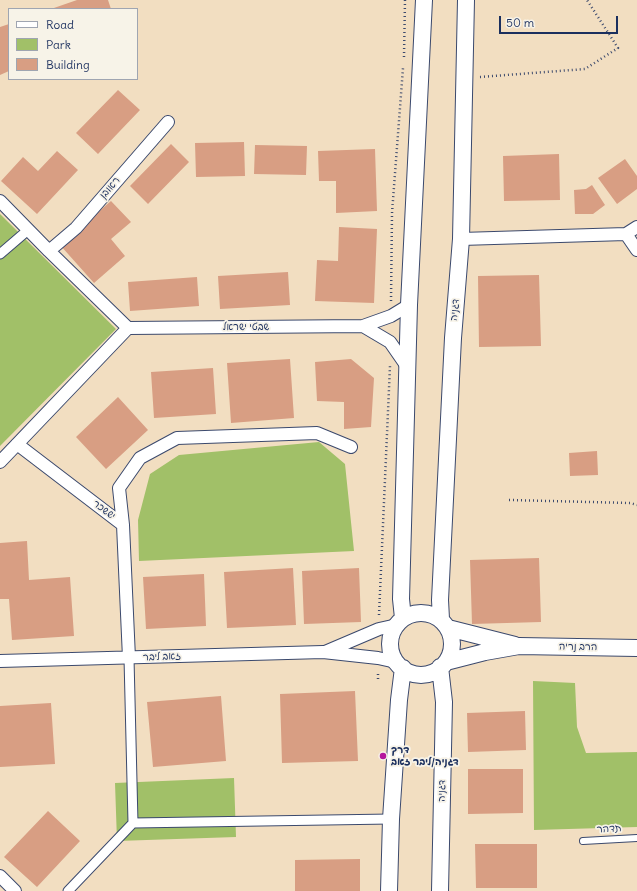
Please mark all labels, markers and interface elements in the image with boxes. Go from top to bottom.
legend [8,8,138,80]
scale bar [501,8,620,34]
text: 50 m [506,15,534,30]
text: Road [46,17,74,32]
text: Park [46,37,71,52]
text: Building [46,57,90,72]
street label: ראובן [97,175,123,201]
street label: דגניה [448,298,462,322]
street label: שבטי ישראל [223,321,269,333]
street label: יששכר [90,498,118,522]
street label: הרב נריה [559,641,597,653]
street label: זאב ליבר [143,650,181,664]
place label: דרך דגניה/ליבר זאב [391,744,459,768]
marker: דרך דגניה/ליבר זאב [378,751,388,761]
street label: דגניה [436,780,448,802]
street label: תדהר [596,822,622,836]

